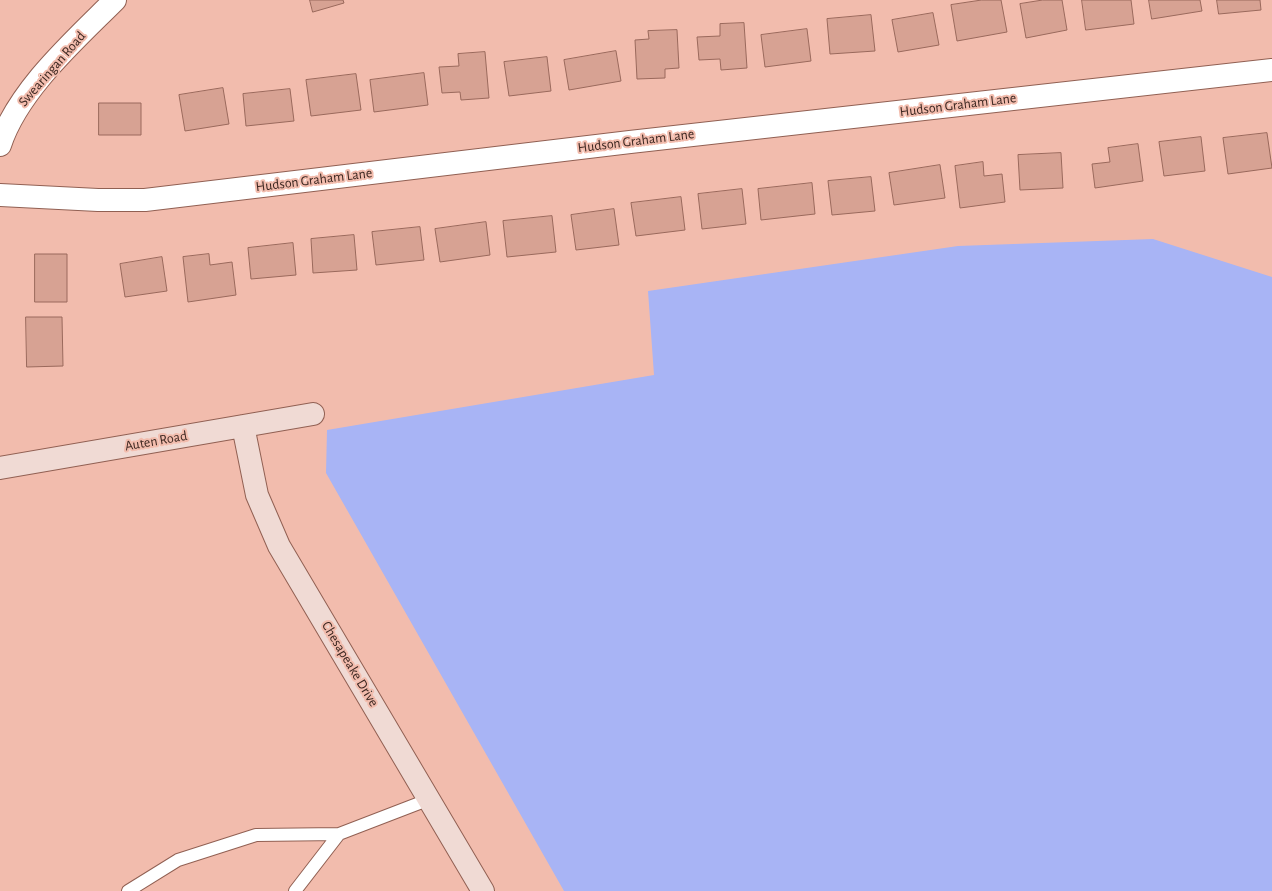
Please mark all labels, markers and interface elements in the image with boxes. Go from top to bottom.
street label: Swearingan Road [15,28,89,110]
street label: Hudson Graham Lane [899,90,1017,120]
street label: Hudson Graham Lane [577,126,695,156]
street label: Hudson Graham Lane [255,165,373,195]
street label: Auten Road [123,427,189,455]
street label: Chesapeake Drive [318,618,382,710]

